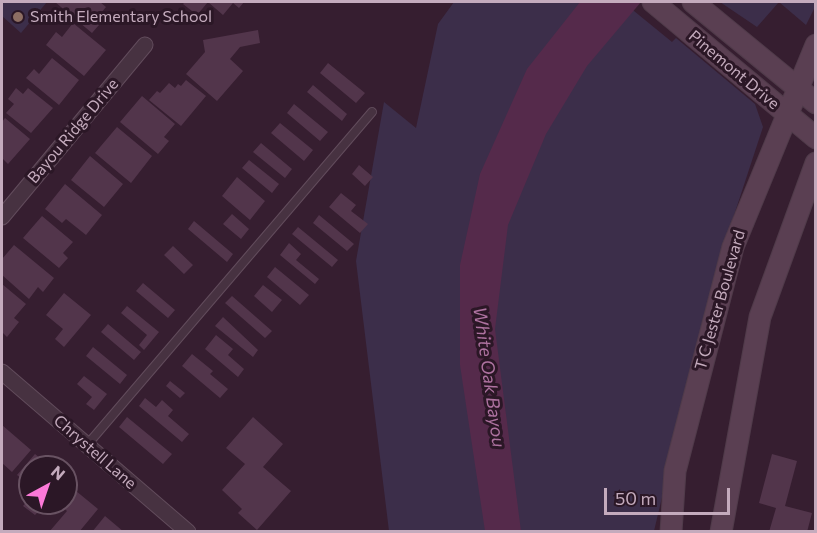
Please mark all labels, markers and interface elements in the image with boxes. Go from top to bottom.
place label: Smith Elementary School [30,7,212,27]
marker: Smith Elementary School [11,10,25,24]
street label: Pinemont Drive [685,26,783,114]
street label: Bayou Ridge Drive [24,75,122,187]
street label: T C Jester Boulevard [691,228,749,372]
water label: White Oak Bayou [468,305,510,449]
street label: Chrystell Lane [50,411,140,493]
north arrow [18,455,78,515]
text: N [48,461,69,483]
scale bar [607,476,733,514]
text: 50 m [615,487,656,509]

